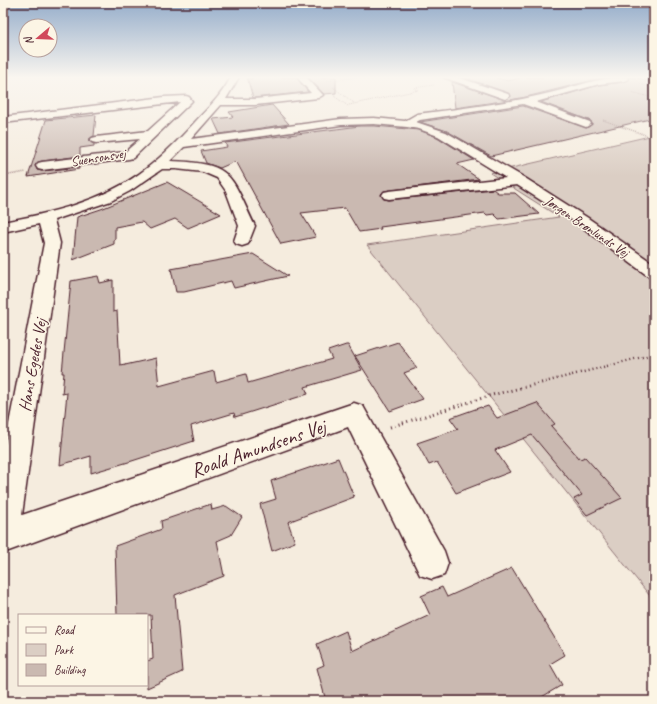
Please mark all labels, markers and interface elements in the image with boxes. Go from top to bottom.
north arrow [18,18,58,58]
text: N [20,34,36,47]
street label: Suensonsvej [69,144,129,170]
street label: Jørgen Brønlunds Vej [540,191,634,262]
street label: Hans Egedes Vej [14,314,51,413]
street label: Roald Amundsens Vej [187,413,331,483]
legend [18,614,148,686]
text: Road [54,622,76,638]
text: Park [54,642,75,658]
text: Building [54,662,86,678]

